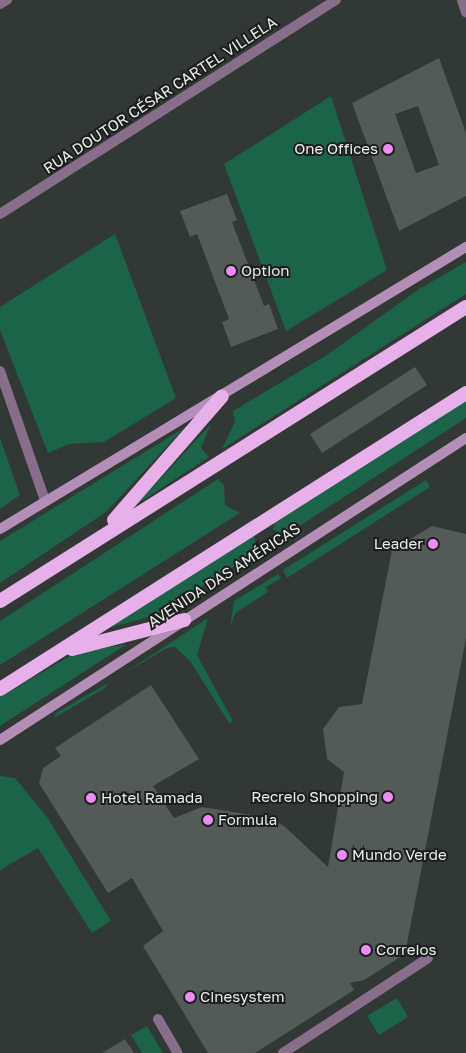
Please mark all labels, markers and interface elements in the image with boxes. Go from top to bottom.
street label: RUA DOUTOR CÉSAR CARTEL VILLELA [40,13,280,177]
place label: One Offices [294,140,378,158]
marker: One Offices [382,143,394,155]
place label: Option [241,262,290,280]
marker: Option [225,265,237,277]
street label: AVENIDA DAS AMÉRICAS [145,519,303,631]
place label: Leader [374,535,423,553]
marker: Leader [427,538,439,550]
place label: Recreio Shopping [251,788,378,806]
place label: Hotel Ramada [101,789,203,807]
marker: Recreio Shopping [382,791,394,803]
marker: Hotel Ramada [85,792,97,804]
place label: Formula [218,811,277,829]
marker: Formula [202,814,214,826]
place label: Mundo Verde [352,846,447,864]
marker: Mundo Verde [336,849,348,861]
place label: Correios [376,941,436,959]
marker: Correios [360,944,372,956]
place label: Cinesystem [200,988,284,1006]
marker: Cinesystem [184,991,196,1003]

